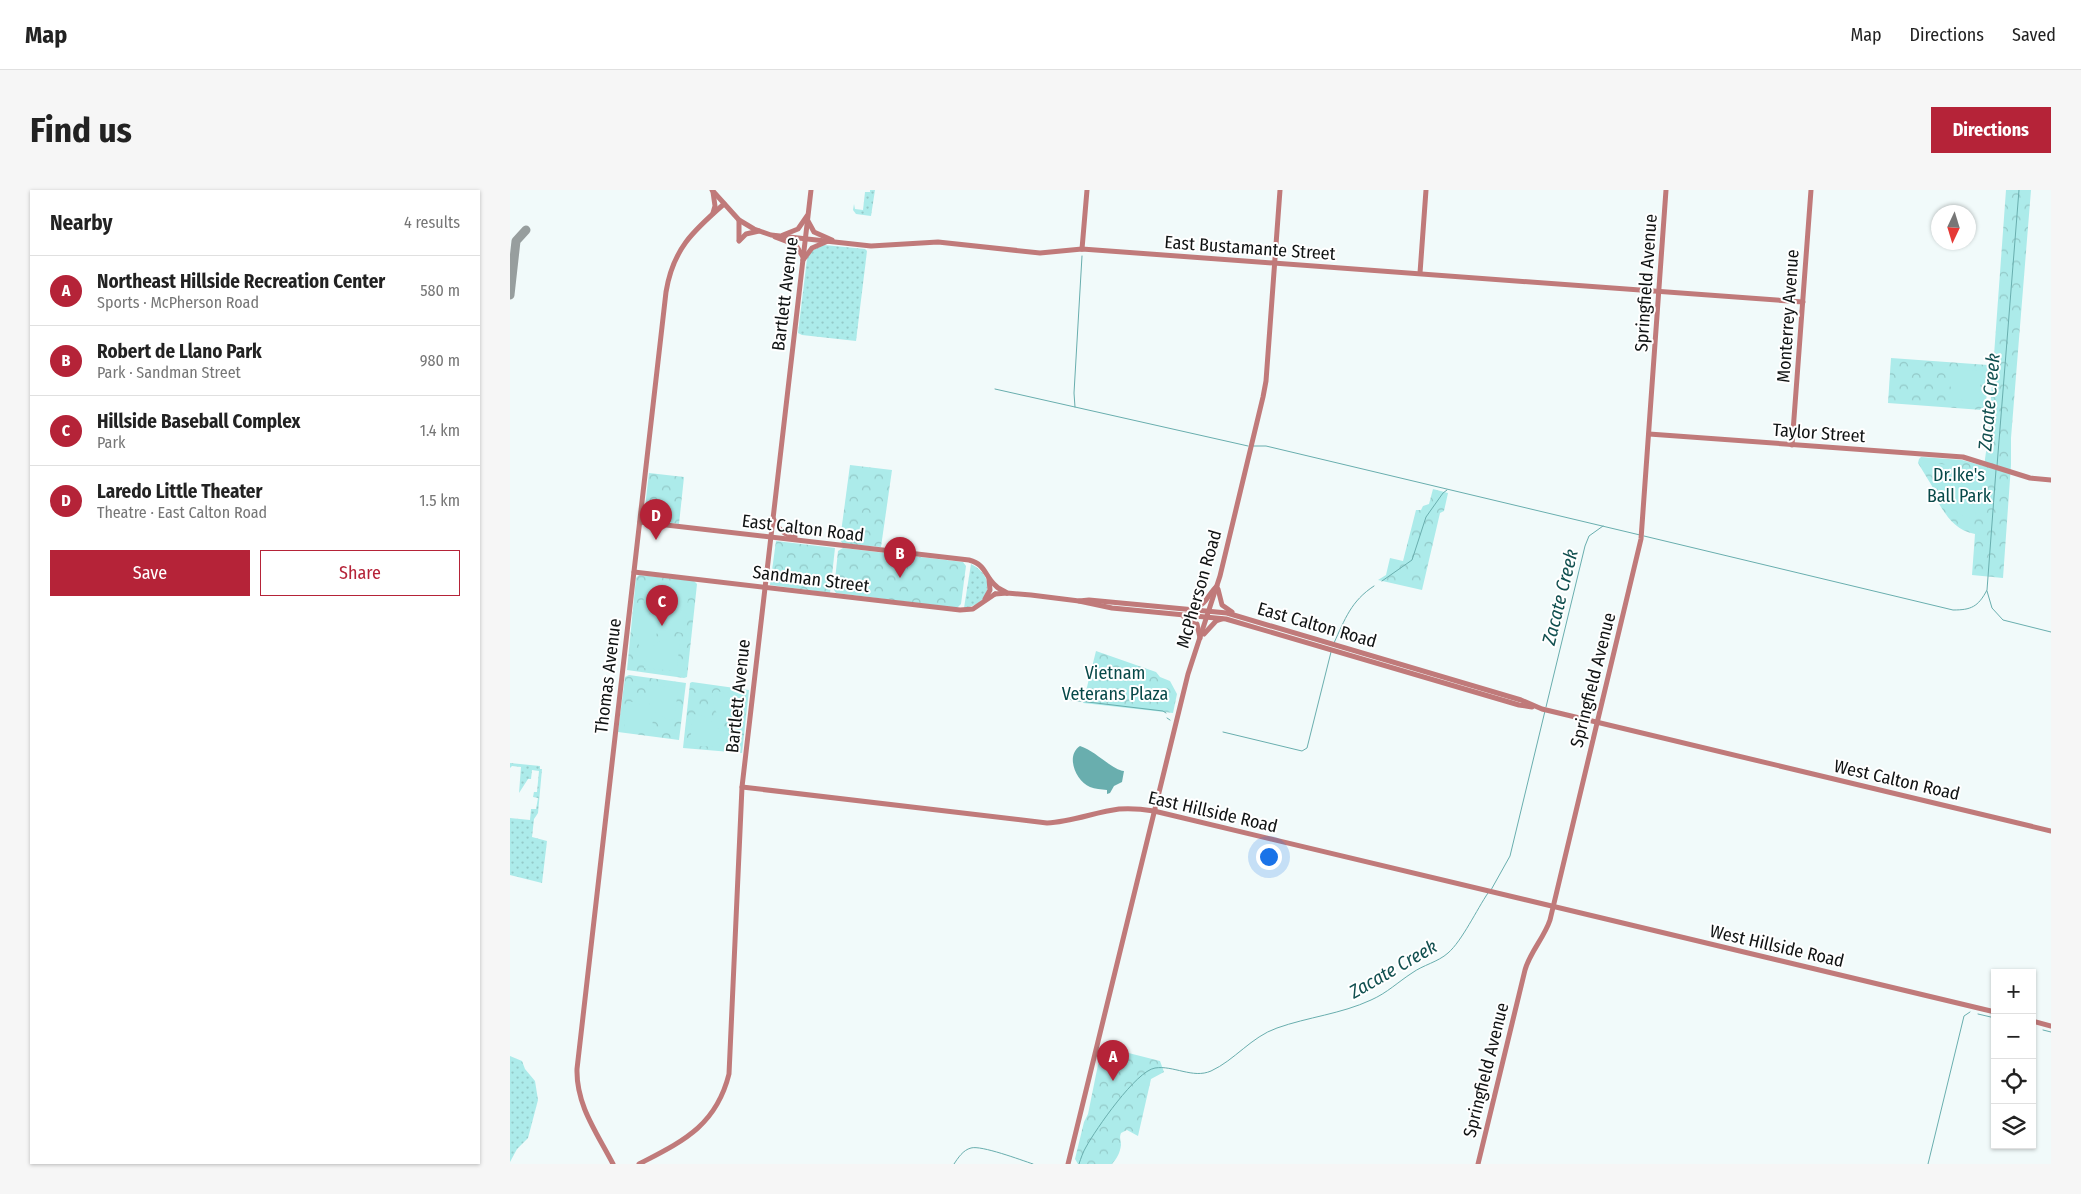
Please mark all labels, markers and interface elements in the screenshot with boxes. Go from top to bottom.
text: Map [25,21,67,49]
text: Map [1850,24,1882,46]
text: Directions [1910,24,1984,46]
text: Saved [2012,24,2056,46]
button: Directions [1931,107,2051,153]
text: Find us [30,109,132,151]
north arrow [1931,205,1976,250]
text: Nearby [50,210,112,236]
text: 4 results [404,213,460,232]
street label: Springfield Avenue [1630,213,1662,353]
street label: East Bustamante Street [1164,231,1336,265]
street label: Bartlett Avenue [767,236,803,352]
street label: Monterrey Avenue [1772,249,1804,383]
text: Northeast Hillside Recreation Center [97,270,385,293]
text: A [62,281,70,300]
text: 580 m [420,281,460,300]
text: Sports · McPherson Road [97,293,259,312]
text: Robert de Llano Park [97,340,262,363]
text: B [62,351,70,370]
text: 980 m [420,351,460,370]
water label: Zacate Creek [1973,352,2005,453]
text: Park · Sandman Street [97,363,241,382]
text: Hillside Baseball Complex [97,410,301,433]
street label: Taylor Street [1772,419,1866,447]
text: C [62,421,70,440]
text: 1.4 km [420,421,460,440]
text: Park [97,433,125,452]
park label: Dr.Ike's Ball Park [1927,464,1992,507]
text: Laredo Little Theater [97,480,262,503]
text: D [61,491,71,510]
text: 1.5 km [419,491,460,510]
pin: D [640,499,672,540]
text: Theatre · East Calton Road [97,503,267,522]
street label: East Calton Road [741,510,865,546]
street label: McPherson Road [1172,527,1226,651]
pin: B [884,537,916,578]
water label: Zacate Creek [1537,547,1583,648]
button: Save [50,550,250,596]
button: Share [260,550,460,596]
street label: Sandman Street [751,561,871,597]
pin: C [646,585,678,626]
street label: East Calton Road [1255,597,1379,653]
street label: Springfield Avenue [1566,610,1620,750]
street label: Thomas Avenue [590,617,626,735]
street label: Bartlett Avenue [721,638,755,754]
park label: Vietnam Veterans Plaza [1062,662,1168,705]
street label: West Calton Road [1832,755,1962,805]
street label: East Hillside Road [1146,786,1280,838]
your location [1256,844,1282,870]
street label: West Hillside Road [1708,920,1846,972]
water label: Zacate Creek [1344,935,1441,1004]
map controls [1991,969,2036,1149]
button: + [1991,969,2036,1014]
street label: Springfield Avenue [1459,1000,1513,1140]
button: − [1991,1014,2036,1059]
pin: A [1097,1040,1129,1081]
button: locate [1991,1059,2036,1104]
button: layers [1991,1104,2036,1149]

